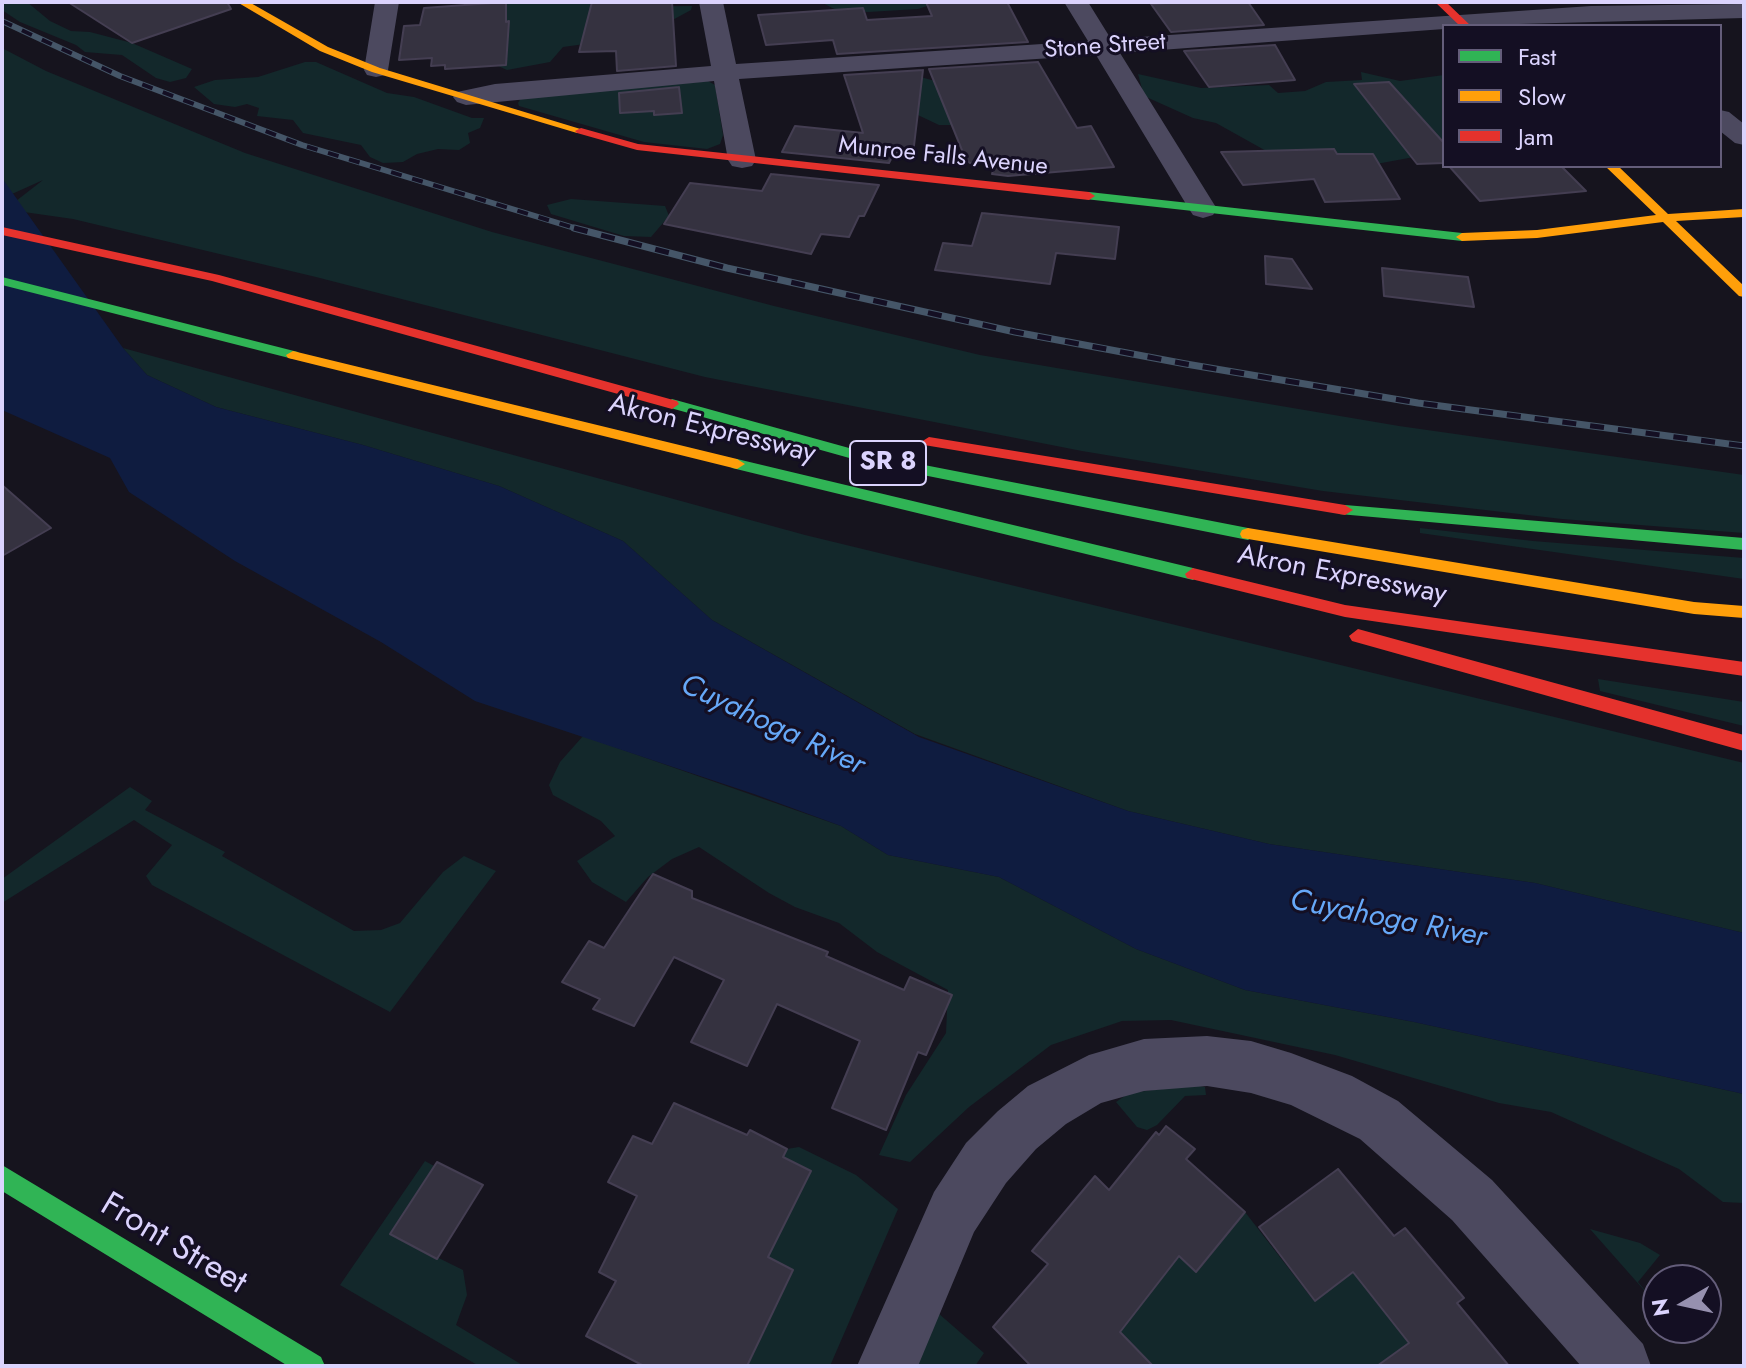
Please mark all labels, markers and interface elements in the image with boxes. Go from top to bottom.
legend [1442,24,1722,168]
street label: Stone Street [1043,28,1167,66]
text: Fast [1518,39,1556,74]
text: Slow [1518,79,1566,114]
text: Jam [1518,119,1554,154]
street label: Munroe Falls Avenue [837,132,1049,182]
street label: Akron Expressway [605,388,819,472]
road number: SR 8 [850,441,926,485]
street label: Akron Expressway [1235,539,1449,613]
water label: Cuyahoga River [674,668,870,784]
water label: Cuyahoga River [1287,883,1489,957]
street label: Front Street [92,1185,254,1305]
north arrow [1642,1264,1722,1344]
text: N [1643,1296,1677,1319]

